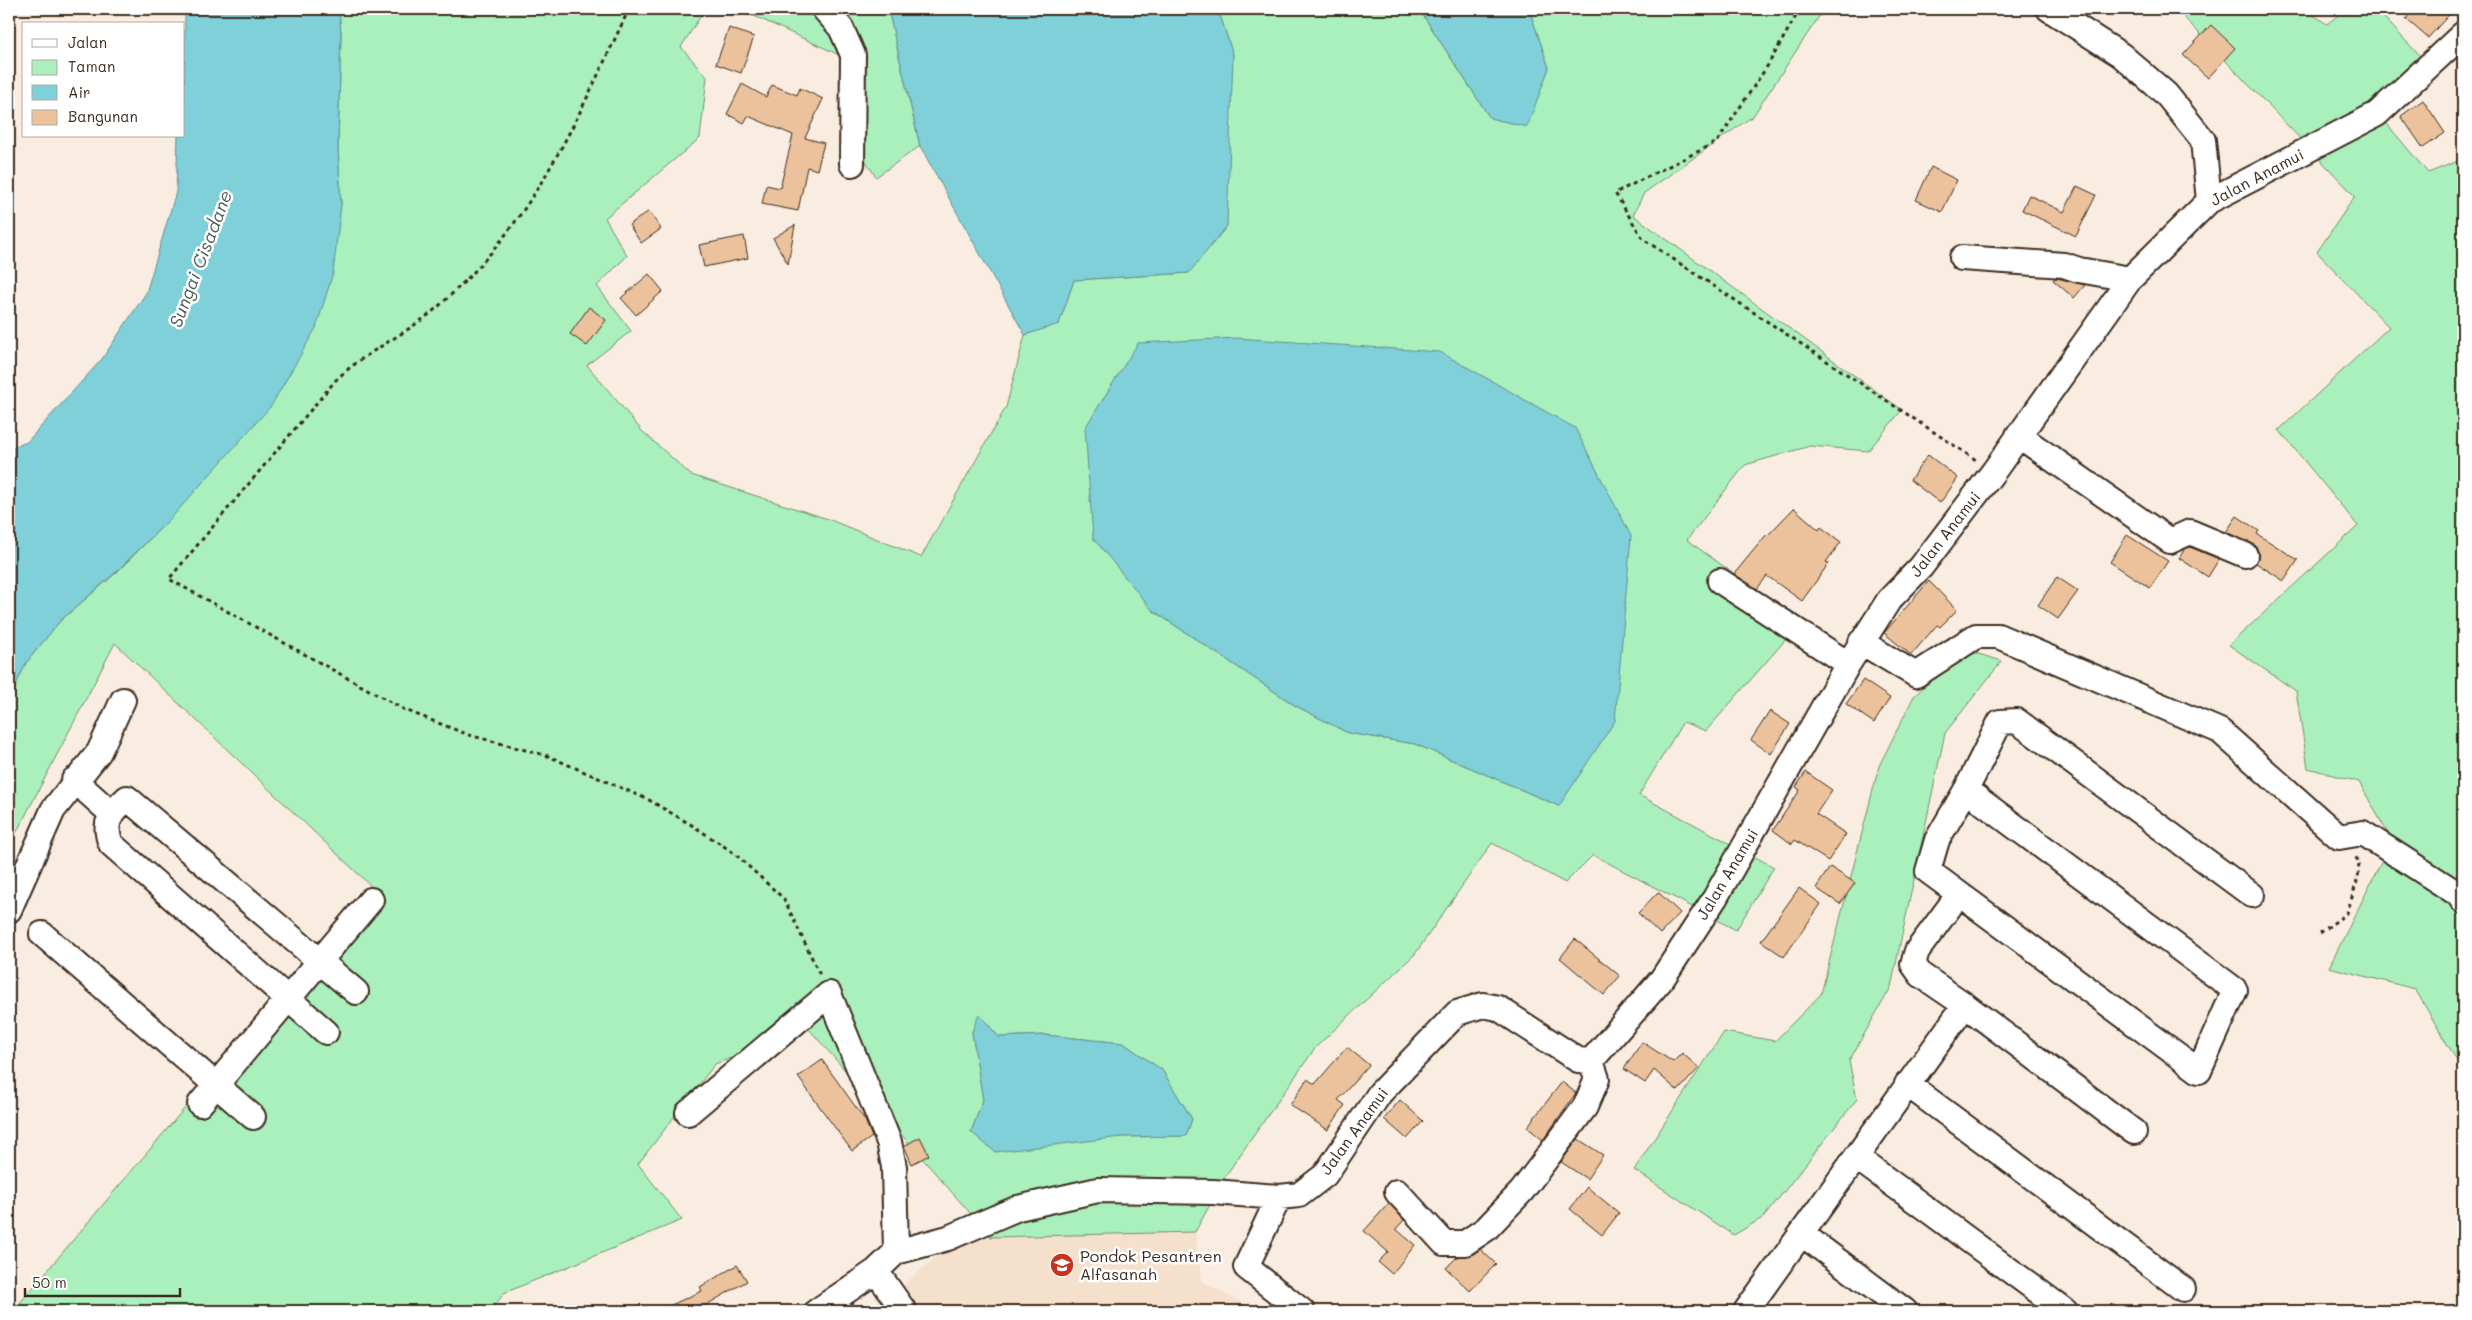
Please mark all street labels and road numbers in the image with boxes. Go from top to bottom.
street label: Jalan Anamui [2206,143,2307,210]
street label: Jalan Anamui [1905,487,1985,581]
street label: Jalan Anamui [1691,824,1762,923]
street label: Jalan Anamui [1315,1083,1392,1179]

